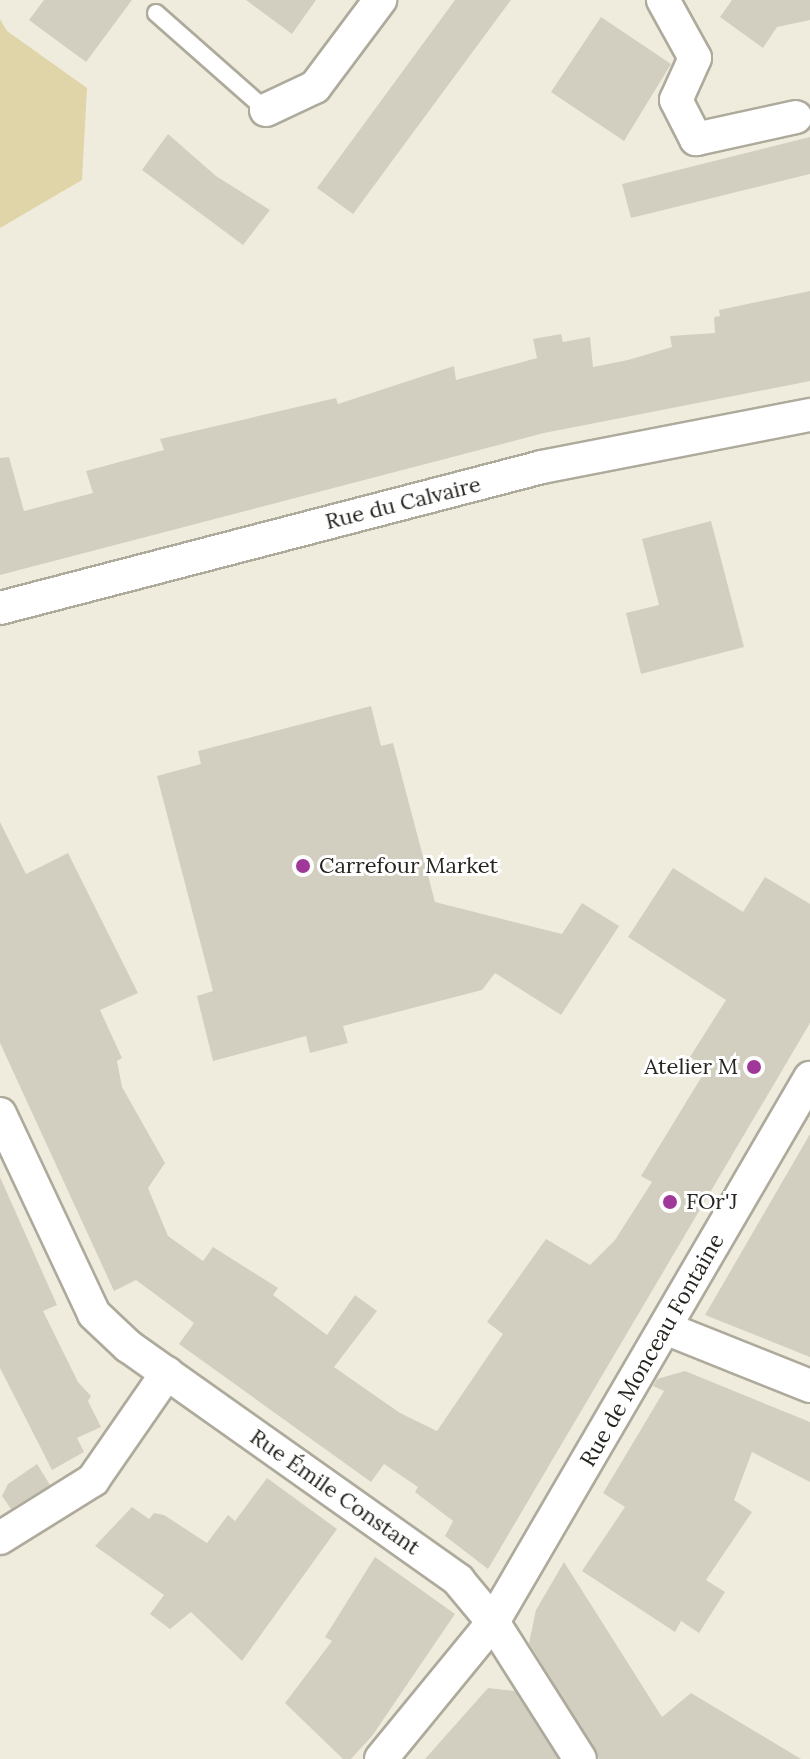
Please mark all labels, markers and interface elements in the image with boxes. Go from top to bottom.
street label: Rue du Calvaire [323,471,483,535]
place label: Carrefour Market [319,853,498,879]
marker: Carrefour Market [294,857,312,875]
place label: Atelier M [644,1054,738,1080]
marker: Atelier M [745,1058,763,1076]
place label: FOr'J [686,1189,738,1215]
marker: FOr'J [661,1193,679,1211]
street label: Rue de Monceau Fontaine [574,1229,730,1471]
street label: Rue Émile Constant [245,1423,425,1561]

